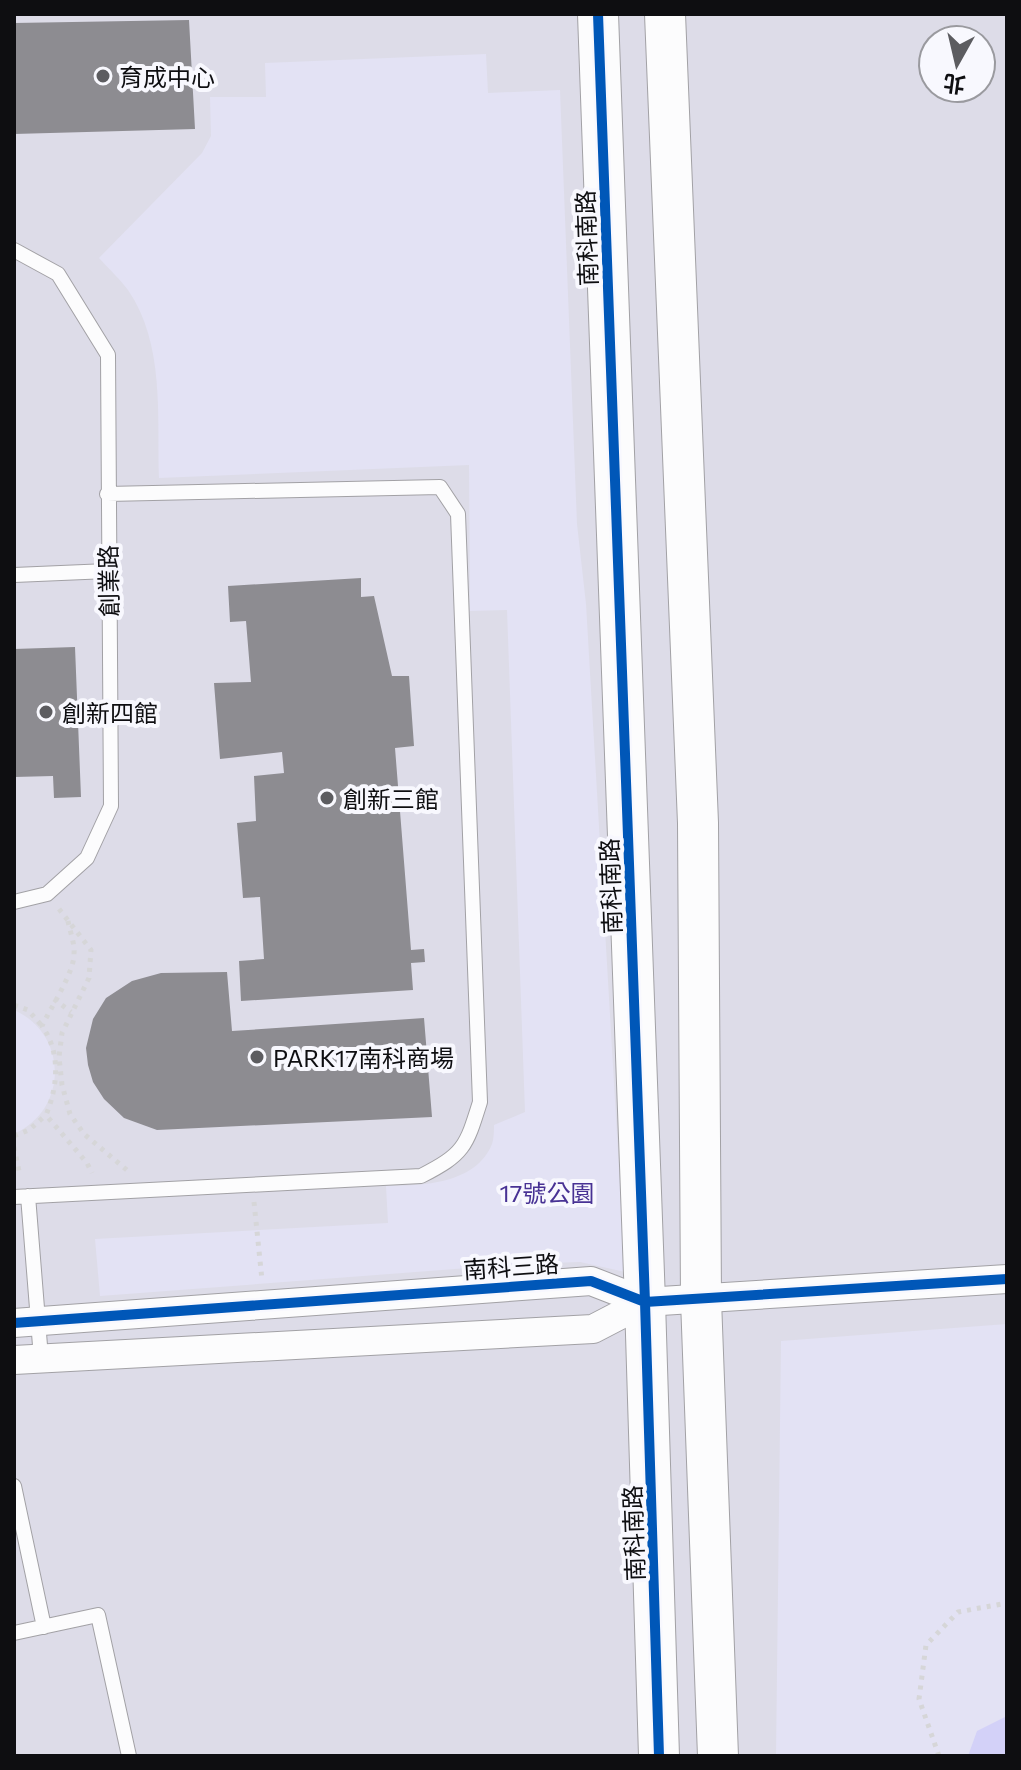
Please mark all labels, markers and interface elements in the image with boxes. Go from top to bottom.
north arrow [917,24,997,104]
place label: 育成中心 [119,62,215,91]
marker: 育成中心 [94,67,112,85]
text: 北 [941,69,967,99]
street label: 南科南路 [570,190,602,286]
street label: 創業路 [93,545,123,617]
place label: 創新四館 [62,698,158,727]
marker: 創新四館 [37,703,55,721]
place label: 創新三館 [343,784,439,813]
marker: 創新三館 [318,789,336,807]
street label: 南科南路 [594,838,626,934]
place label: PARK17南科商場 [273,1043,454,1072]
marker: PARK17南科商場 [248,1048,266,1066]
park label: 17號公園 [500,1178,594,1207]
street label: 南科三路 [462,1248,560,1284]
street label: 南科南路 [617,1485,649,1581]

